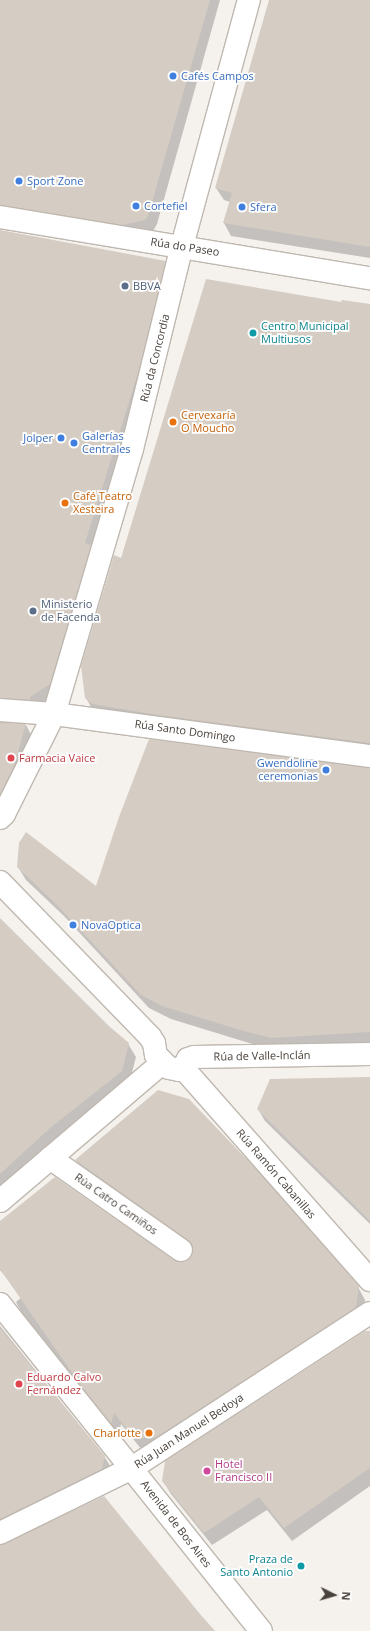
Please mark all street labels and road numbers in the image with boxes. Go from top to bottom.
street label: Rúa do Paseo [150,235,220,259]
street label: Rúa da Concordia [138,312,172,404]
street label: Rúa Santo Domingo [134,717,236,745]
street label: Rúa de Valle-Inclán [213,1049,311,1063]
street label: Rúa Ramón Cabanillas [234,1127,318,1221]
street label: Rúa Catro Camiños [72,1170,160,1238]
street label: Rúa Juan Manuel Bedoya [132,1391,246,1471]
street label: Avenida de Bos Aires [138,1478,214,1570]

